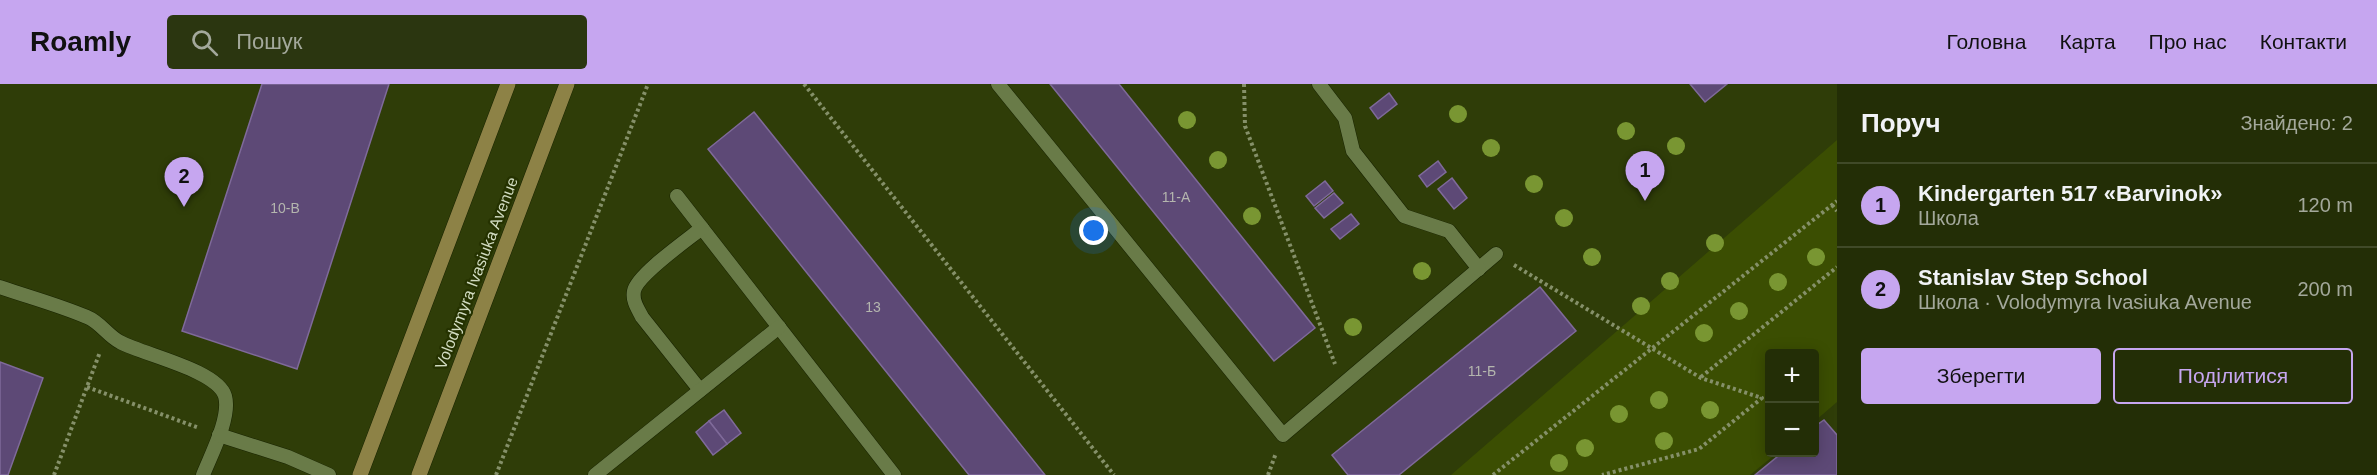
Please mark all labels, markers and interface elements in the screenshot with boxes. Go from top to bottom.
search box [167,15,587,69]
text: Roamly [30,26,131,57]
icon: search [188,26,221,59]
text: Пошук [236,29,302,54]
text: Головна [1947,30,2026,53]
text: Карта [2059,30,2116,53]
text: Про нас [2149,30,2227,53]
text: Контакти [2260,30,2347,53]
text: Поруч [1861,108,1941,138]
text: Знайдено: 2 [2240,112,2353,134]
pin: 1 [1626,152,1664,201]
pin: 2 [164,158,204,207]
street label: Volodymyra Ivasiuka Avenue [432,175,521,372]
text: Kindergarten 517 «Barvinok» [1918,181,2222,206]
house number: 11-А [1162,189,1191,205]
text: 1 [1875,194,1886,216]
text: 120 m [2297,194,2353,216]
house number: 10-В [270,200,300,216]
text: Школа [1918,207,1979,229]
your location [1079,216,1108,245]
text: Stanislav Step School [1918,265,2148,290]
text: 2 [1875,278,1886,300]
text: 200 m [2297,278,2353,300]
text: Школа · Volodymyra Ivasiuka Avenue [1918,291,2252,313]
house number: 13 [865,299,881,315]
button: Зберегти [1861,348,2101,404]
button: Поділитися [2113,348,2353,404]
map controls [1765,349,1819,457]
button: + [1765,349,1819,403]
house number: 11-Б [1468,363,1496,379]
button: − [1765,403,1819,457]

